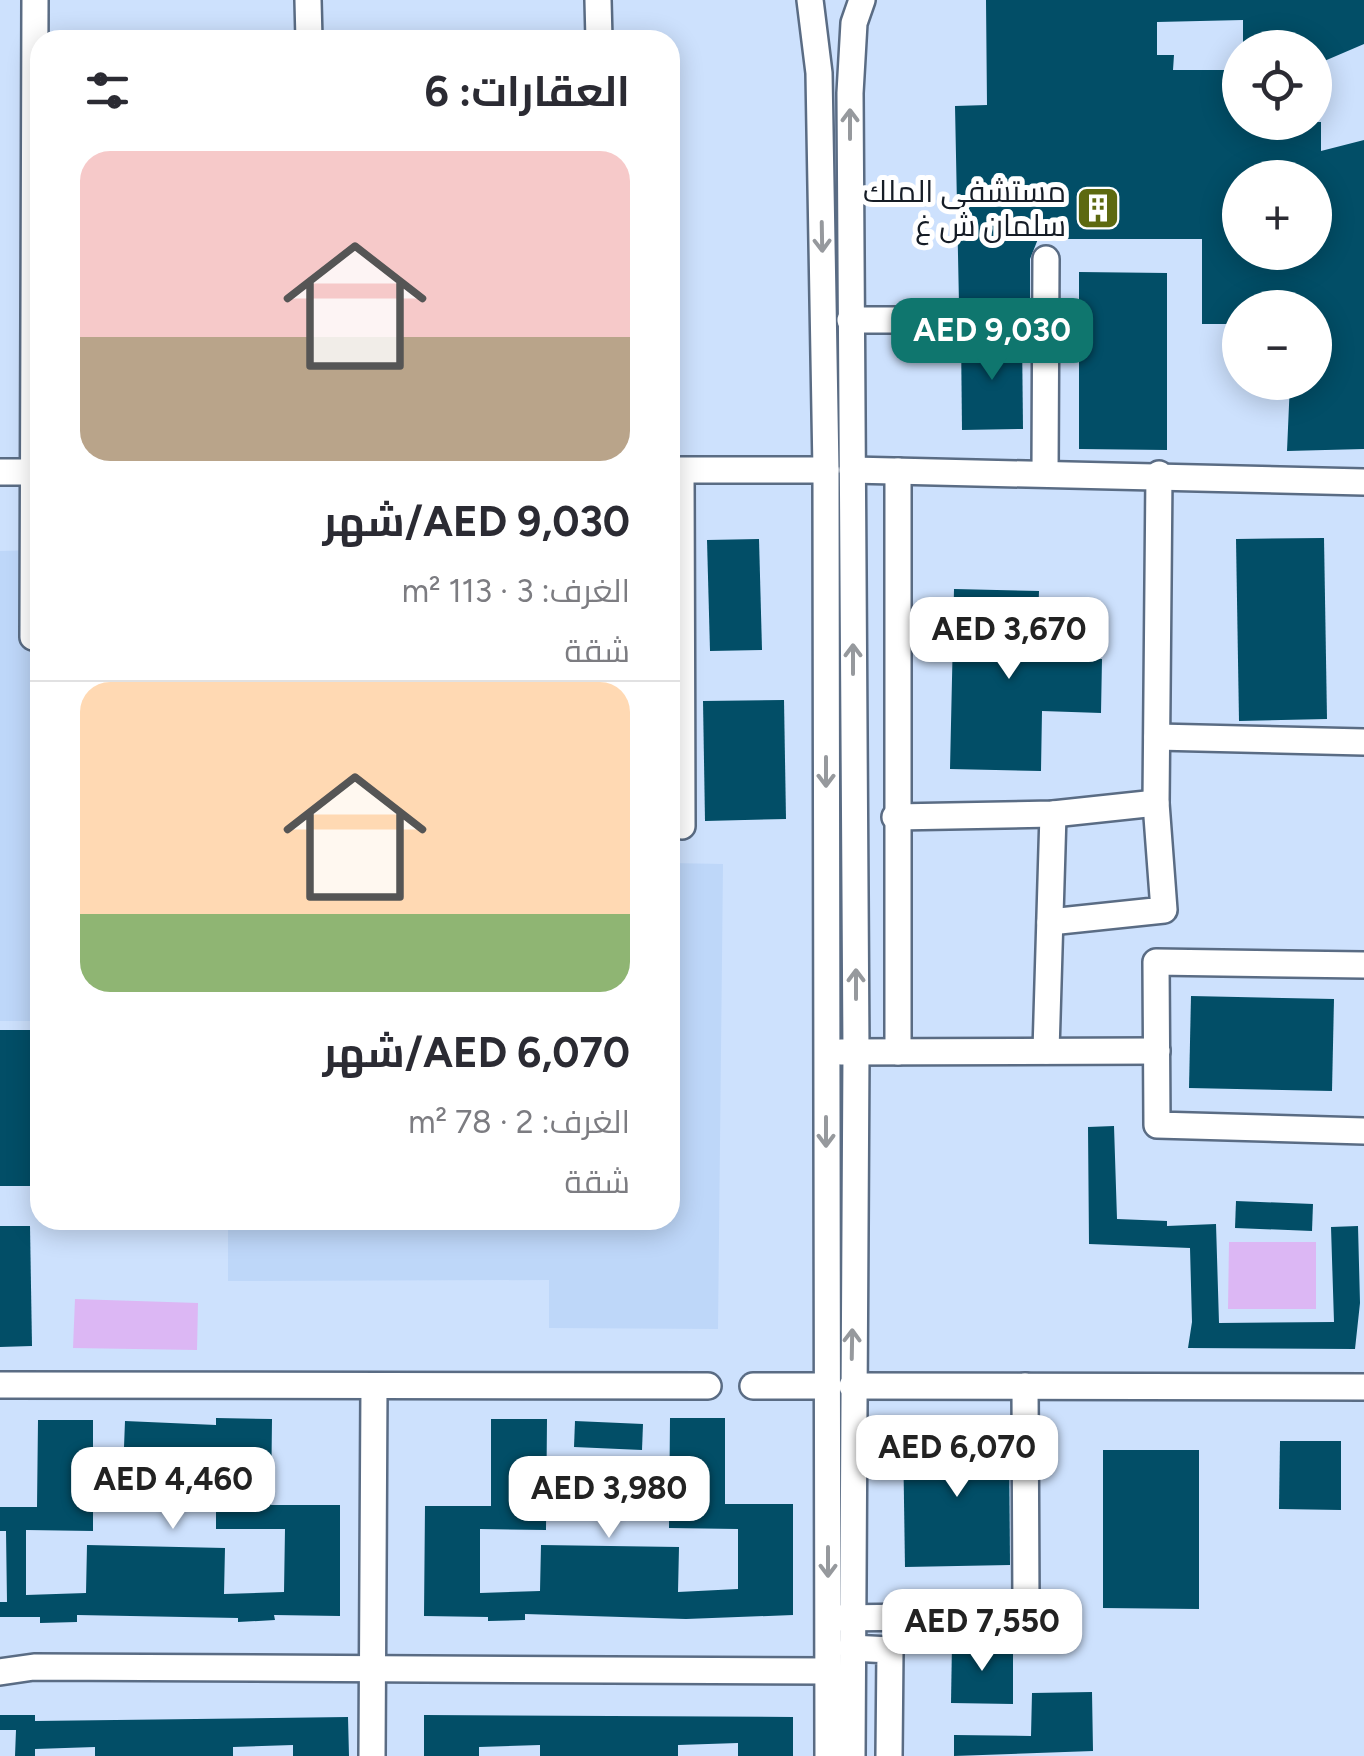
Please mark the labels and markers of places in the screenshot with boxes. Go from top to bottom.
place label: مستشفى الملك سلمان ش غ [863,173,1066,246]
building icon: مستشفى الملك سلمان ش غ [1075,185,1121,231]
pin: AED 9,030 [878,298,1106,383]
pin: AED 3,670 [895,597,1123,682]
pin: AED 6,070 [843,1415,1071,1500]
pin: AED 4,460 [59,1447,287,1532]
pin: AED 3,980 [495,1456,723,1541]
pin: AED 7,550 [868,1589,1096,1674]

